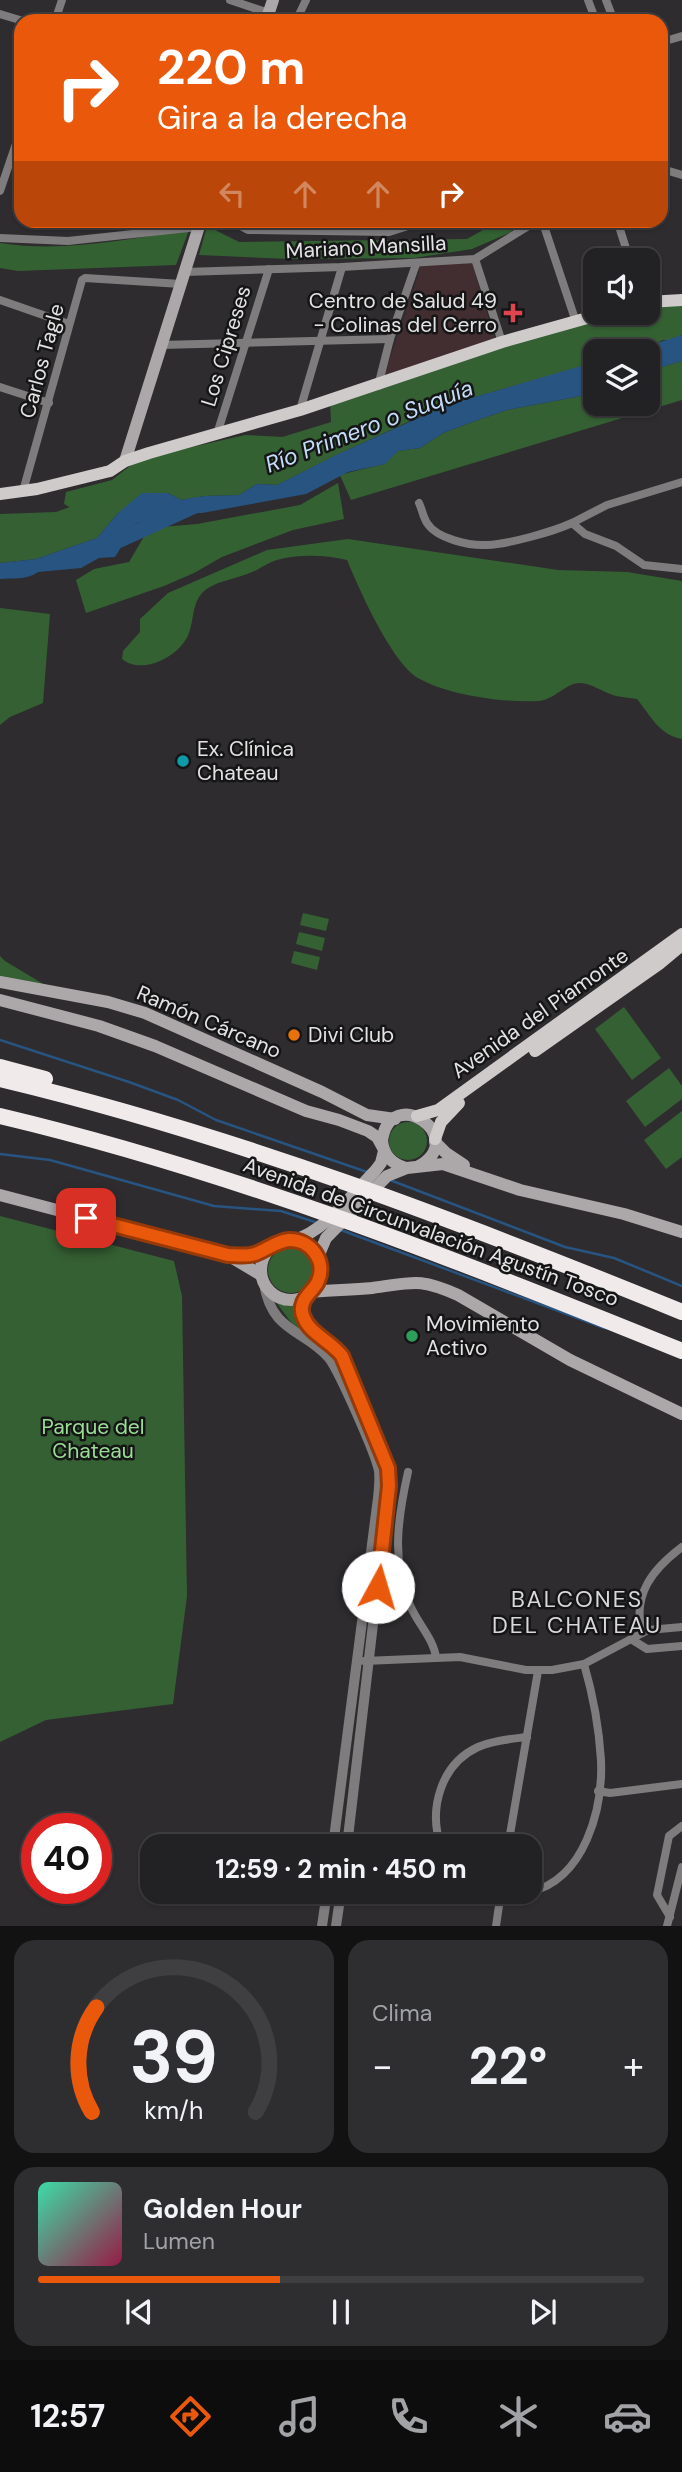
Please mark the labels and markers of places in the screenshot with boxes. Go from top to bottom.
place label: Centro de Salud 49 - Colinas del Cerro [309,287,497,339]
marker: Centro de Salud 49 - Colinas del Cerro [503,303,523,323]
place label: Ex. Clínica Chateau [197,735,294,787]
marker: Ex. Clínica Chateau [175,753,191,769]
place label: Divi Club [308,1021,394,1049]
marker: Divi Club [286,1027,302,1043]
pin [56,1188,116,1248]
place label: Movimiento Activo [426,1310,540,1362]
marker: Movimiento Activo [404,1328,420,1344]

